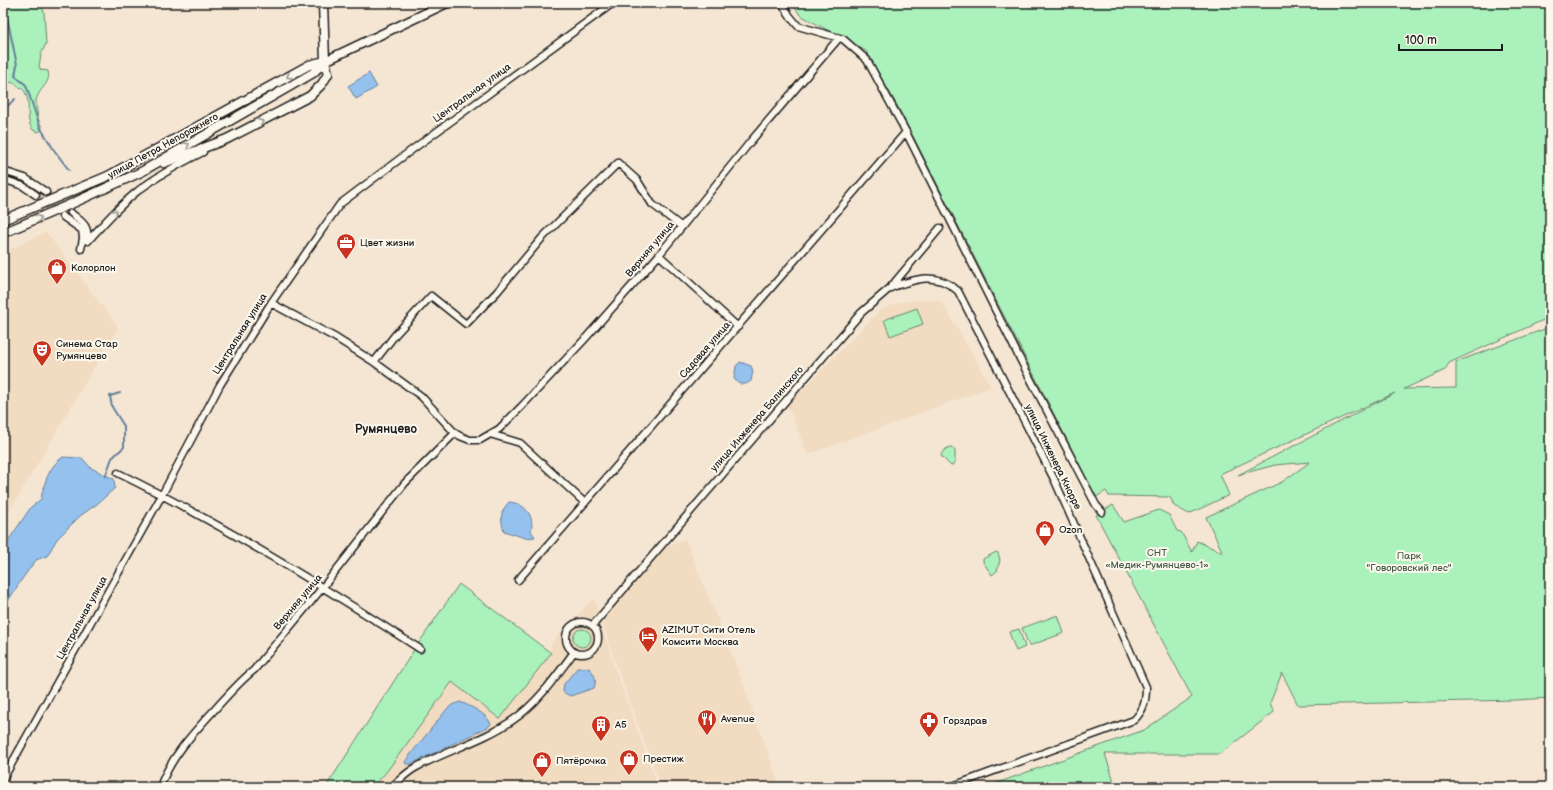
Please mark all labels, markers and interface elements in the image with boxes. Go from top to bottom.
scale bar [1399,26,1502,52]
text: 100 m [1405,33,1437,48]
street label: Центральная улица [431,61,513,125]
one-way arrow [286,71,293,78]
street label: улица Петра Непорожнего [106,111,220,181]
one-way arrow [257,119,265,127]
one-way arrow [183,143,190,150]
one-way arrow [110,209,118,217]
one-way arrow [34,215,42,223]
street label: Верхняя улица [623,219,677,279]
office icon: Цвет жизни [335,232,357,260]
place label: Цвет жизни [360,237,414,249]
shop icon: Колорлон [46,257,68,285]
place label: Колорлон [71,262,116,274]
street label: Центральная улица [210,291,270,377]
street label: Садовая улица [677,319,733,381]
place label: Синема Стар Румянцево [56,338,118,362]
theatre icon: Синема Стар Румянцево [31,339,53,367]
street label: улица Инженера Балинского [708,364,806,474]
street label: улица Инженера Кнорре [1022,402,1084,512]
district label: Румянцево [355,422,418,437]
shop icon: Ozon [1034,519,1056,547]
place label: Ozon [1059,524,1083,536]
park label: СНТ «Медик-Румянцево-1» [1105,547,1209,571]
park label: Парк "Говоровский лес" [1366,550,1452,574]
street label: Верхняя улица [271,572,325,632]
street label: Центральная улица [54,574,110,662]
place label: AZIMUT Сити Отель Комсити Москва [662,624,755,648]
hotel icon: AZIMUT Сити Отель Комсити Москва [637,625,659,653]
restaurant icon: Avenue [696,708,718,736]
pharmacy icon: Горздрав [918,710,940,738]
place label: Avenue [721,713,755,725]
building icon: А5 [590,714,612,742]
place label: Горздрав [943,715,988,727]
place label: А5 [614,719,627,731]
shop icon: Престиж [618,748,640,776]
shop icon: Пятёрочка [531,750,553,778]
place label: Престиж [643,753,684,765]
place label: Пятёрочка [556,755,606,767]

